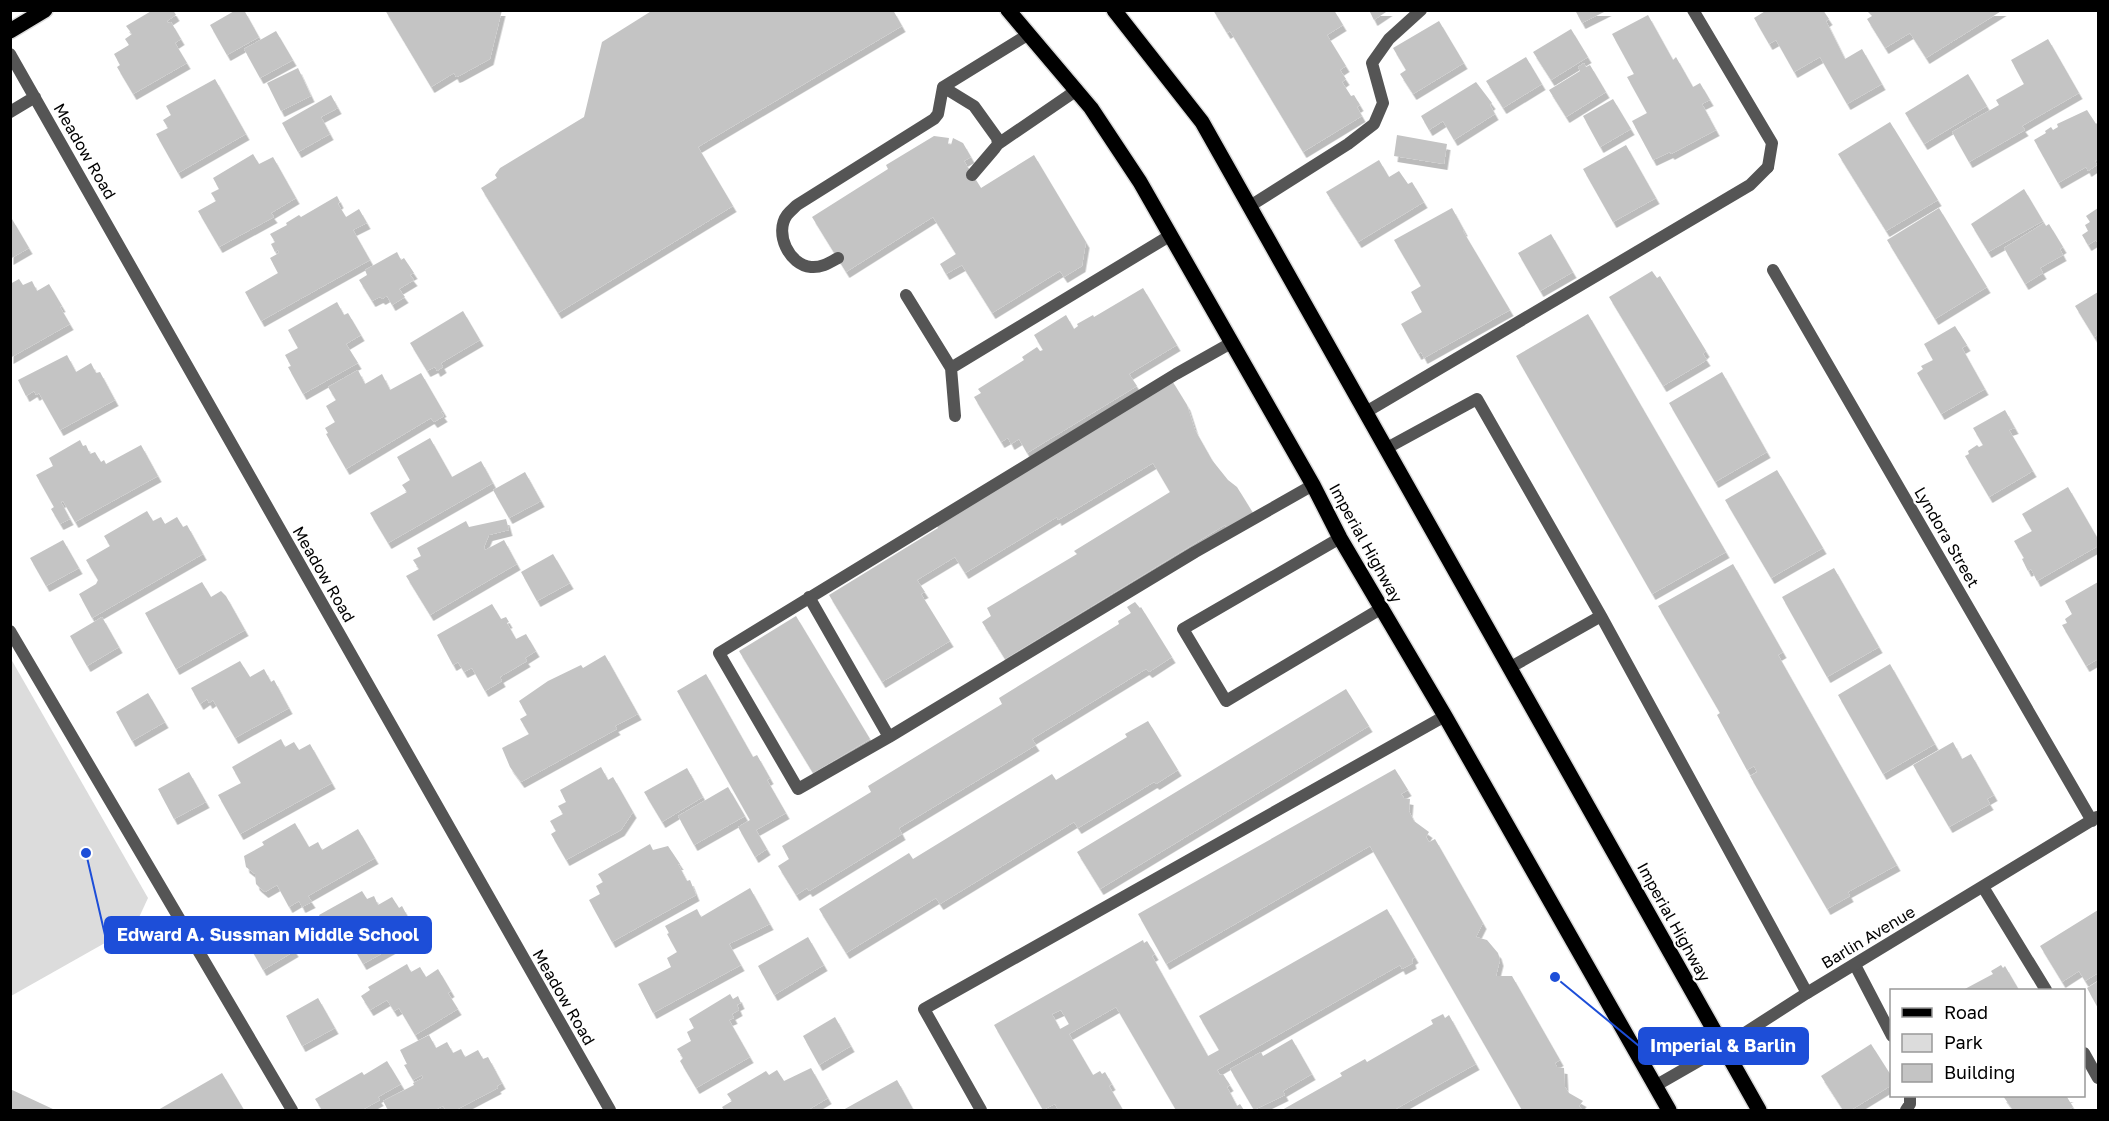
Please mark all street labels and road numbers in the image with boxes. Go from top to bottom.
street label: Meadow Road [49,99,121,203]
street label: Imperial Highway [1325,480,1407,606]
street label: Lyndora Street [1910,483,1984,591]
street label: Meadow Road [288,522,360,626]
street label: Imperial Highway [1633,859,1715,985]
street label: Barlin Avenue [1818,901,1918,973]
street label: Meadow Road [528,945,600,1049]

